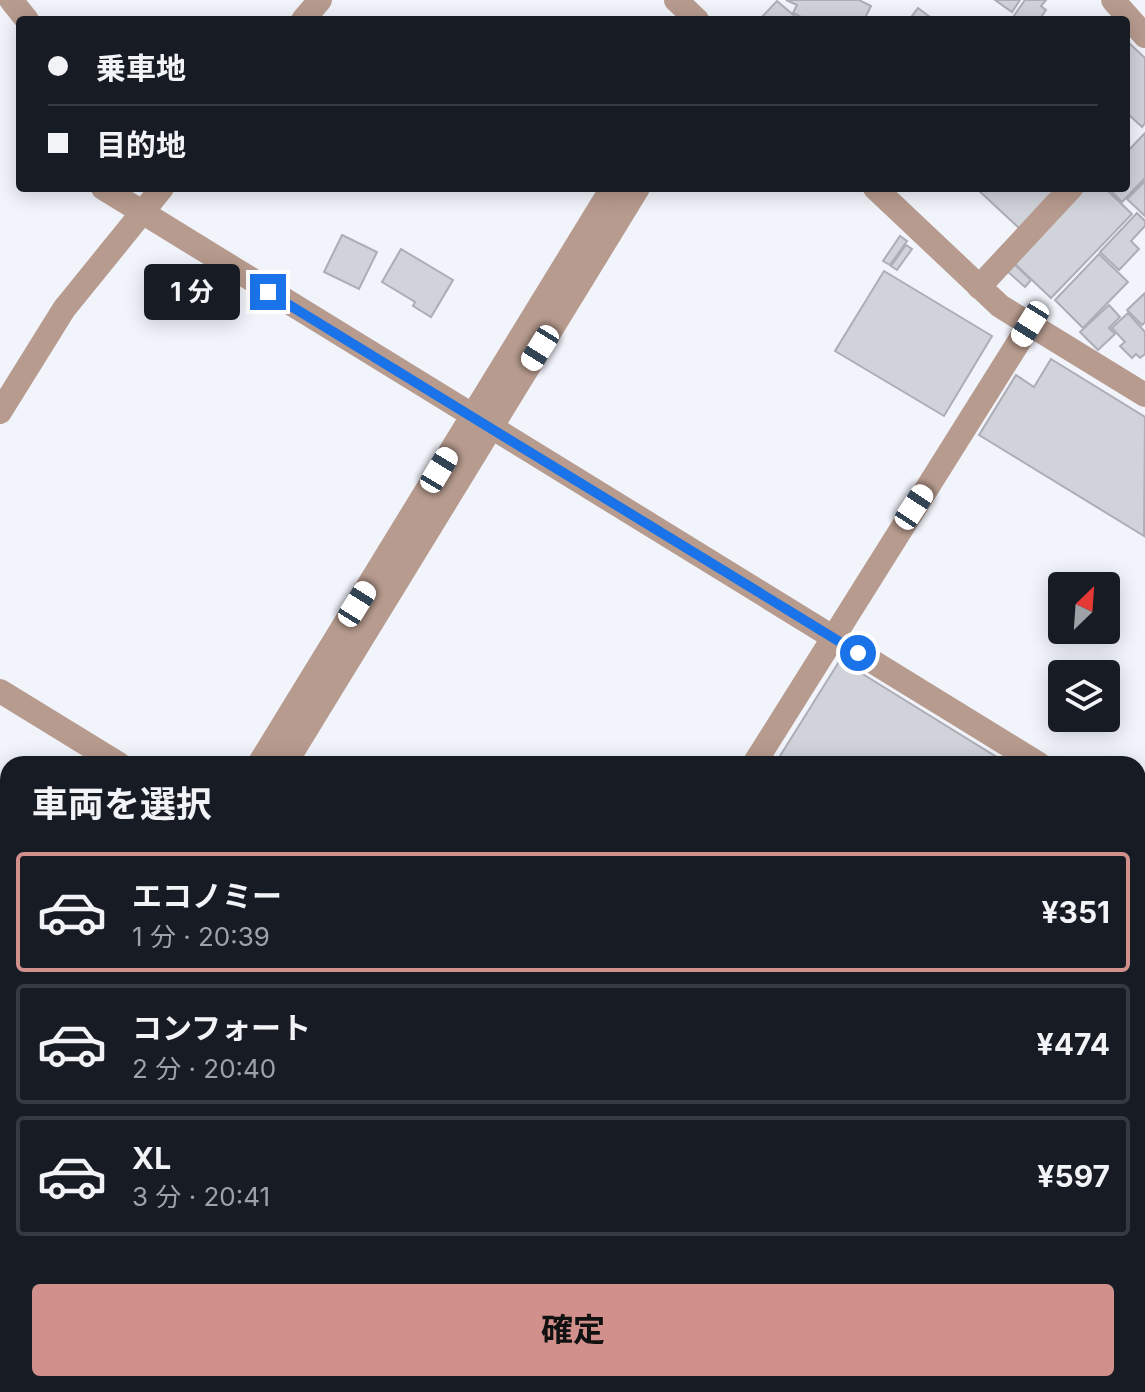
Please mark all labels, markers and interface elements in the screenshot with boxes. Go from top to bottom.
text: 乗車地 [96,50,186,86]
text: 目的地 [96,127,186,163]
callout: 1 分 [144,264,240,320]
route end [250,274,286,310]
text: 1 分 [170,276,214,307]
car [1007,297,1053,351]
car [517,321,563,375]
car [416,443,462,497]
car [891,480,937,534]
north arrow [1048,572,1120,644]
map controls [1048,572,1120,732]
car [334,577,380,631]
route start [840,635,876,671]
button: layers [1048,660,1120,732]
text: 車両を選択 [32,782,212,826]
icon: car [36,876,108,948]
text: エコノミー [132,878,282,914]
text: ¥351 [1041,894,1110,930]
text: 1 分 · 20:39 [132,921,270,952]
icon: car [36,1008,108,1080]
text: コンフォート [132,1010,311,1046]
text: ¥474 [1037,1026,1110,1062]
text: 2 分 · 20:40 [132,1053,276,1084]
icon: car [36,1140,108,1212]
text: XL [132,1140,171,1176]
text: ¥597 [1037,1158,1110,1194]
text: 3 分 · 20:41 [132,1181,270,1212]
button: 確定 [32,1284,1114,1376]

